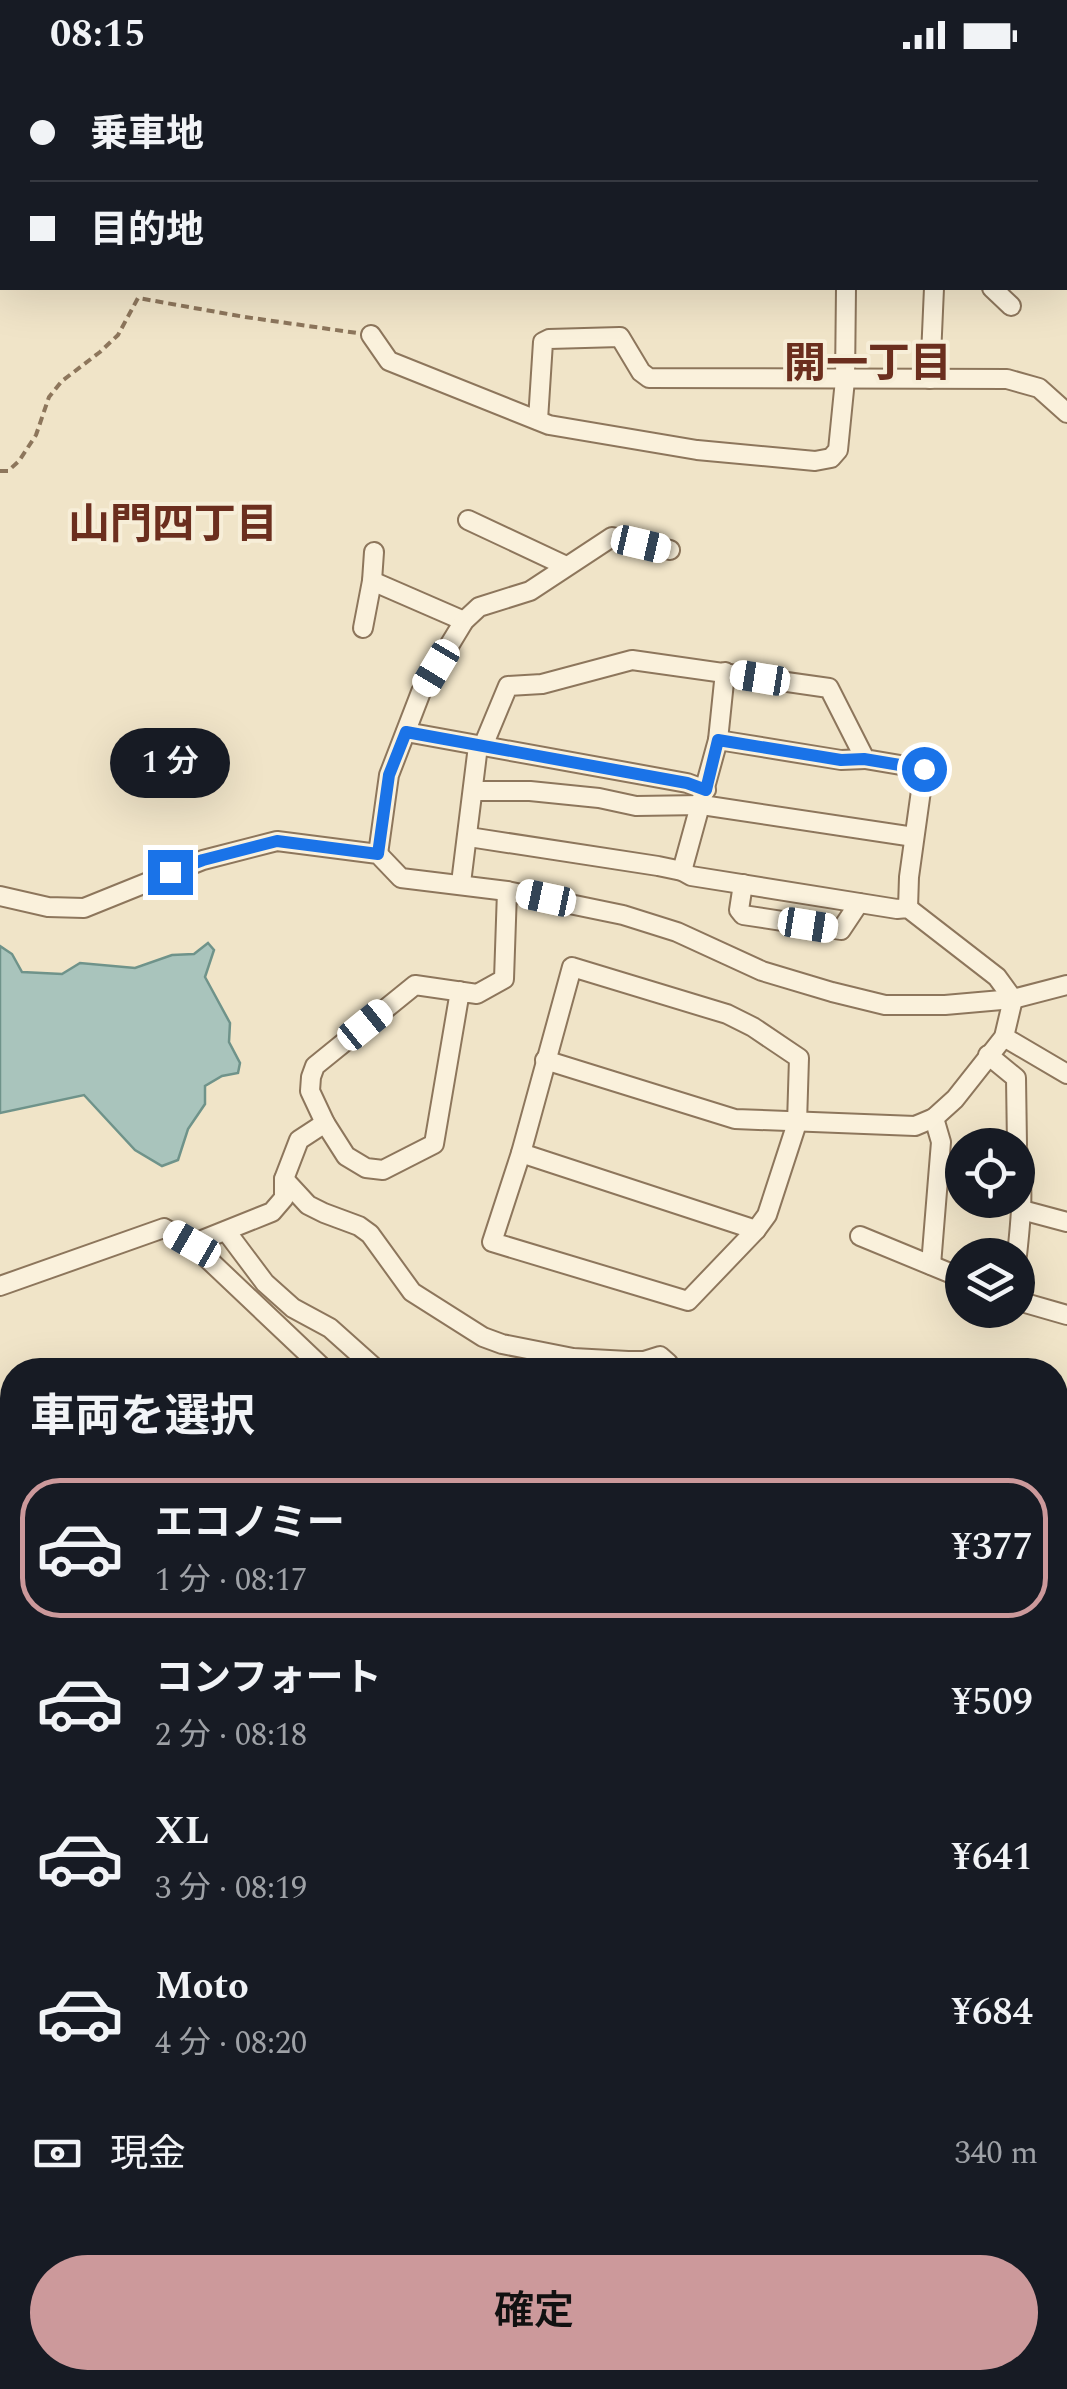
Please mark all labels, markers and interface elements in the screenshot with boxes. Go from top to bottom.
text: 08:15 [50,6,145,64]
text: 乗車地 [90,106,204,164]
text: 目的地 [90,202,204,260]
district label: 開一丁目 [784,333,952,396]
district label: 山門四丁目 [68,494,278,557]
car [608,523,674,565]
car [408,635,464,701]
car [728,658,792,698]
callout: 1 分 [110,727,230,797]
text: 1 分 [141,738,199,787]
route start [902,747,947,792]
route end [148,850,193,895]
car [514,877,578,919]
car [776,905,840,945]
car [332,994,398,1056]
map controls [945,1128,1035,1328]
button: locate [945,1128,1035,1218]
car [159,1216,225,1272]
button: layers [945,1238,1035,1328]
text: 車両を選択 [30,1383,255,1452]
text: エコノミー [155,1495,345,1553]
icon: car [35,1503,125,1593]
text: ¥377 [952,1519,1033,1577]
text: 1 分 · 08:17 [155,1556,307,1605]
text: コンフォート [155,1650,382,1708]
icon: car [35,1658,125,1748]
text: ¥509 [952,1674,1033,1732]
text: 2 分 · 08:18 [155,1711,307,1760]
text: XL [155,1803,209,1861]
icon: car [35,1813,125,1903]
text: ¥641 [952,1829,1033,1887]
text: 3 分 · 08:19 [155,1864,307,1913]
text: Moto [155,1958,249,2016]
icon: car [35,1968,125,2058]
text: ¥684 [952,1984,1033,2042]
text: 4 分 · 08:20 [155,2019,307,2068]
icon: cash [30,2126,85,2181]
text: 現金 [110,2126,186,2184]
text: 340 m [954,2129,1038,2178]
button: 確定 [30,2255,1038,2370]

